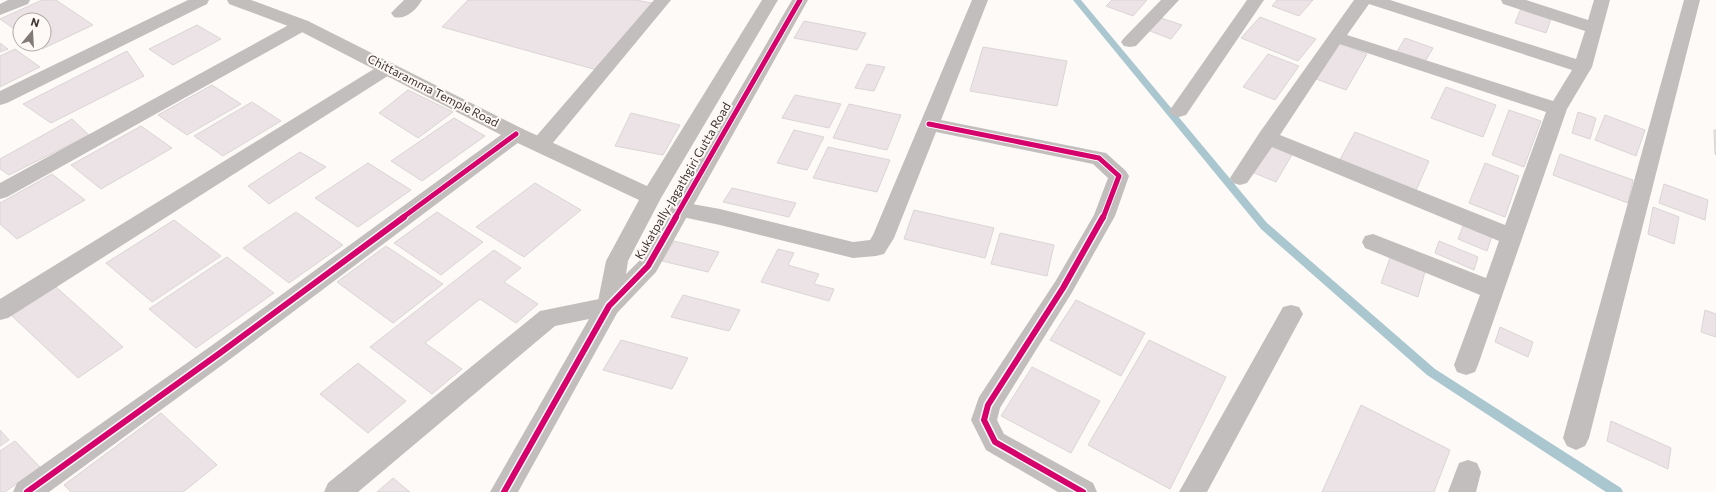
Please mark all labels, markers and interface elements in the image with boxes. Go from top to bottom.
north arrow [12,12,52,52]
text: N [29,15,41,29]
street label: Chittaramma Temple Road [366,51,501,129]
street label: Kukatpally-Jagathgiri Gutta Road [631,99,734,262]

